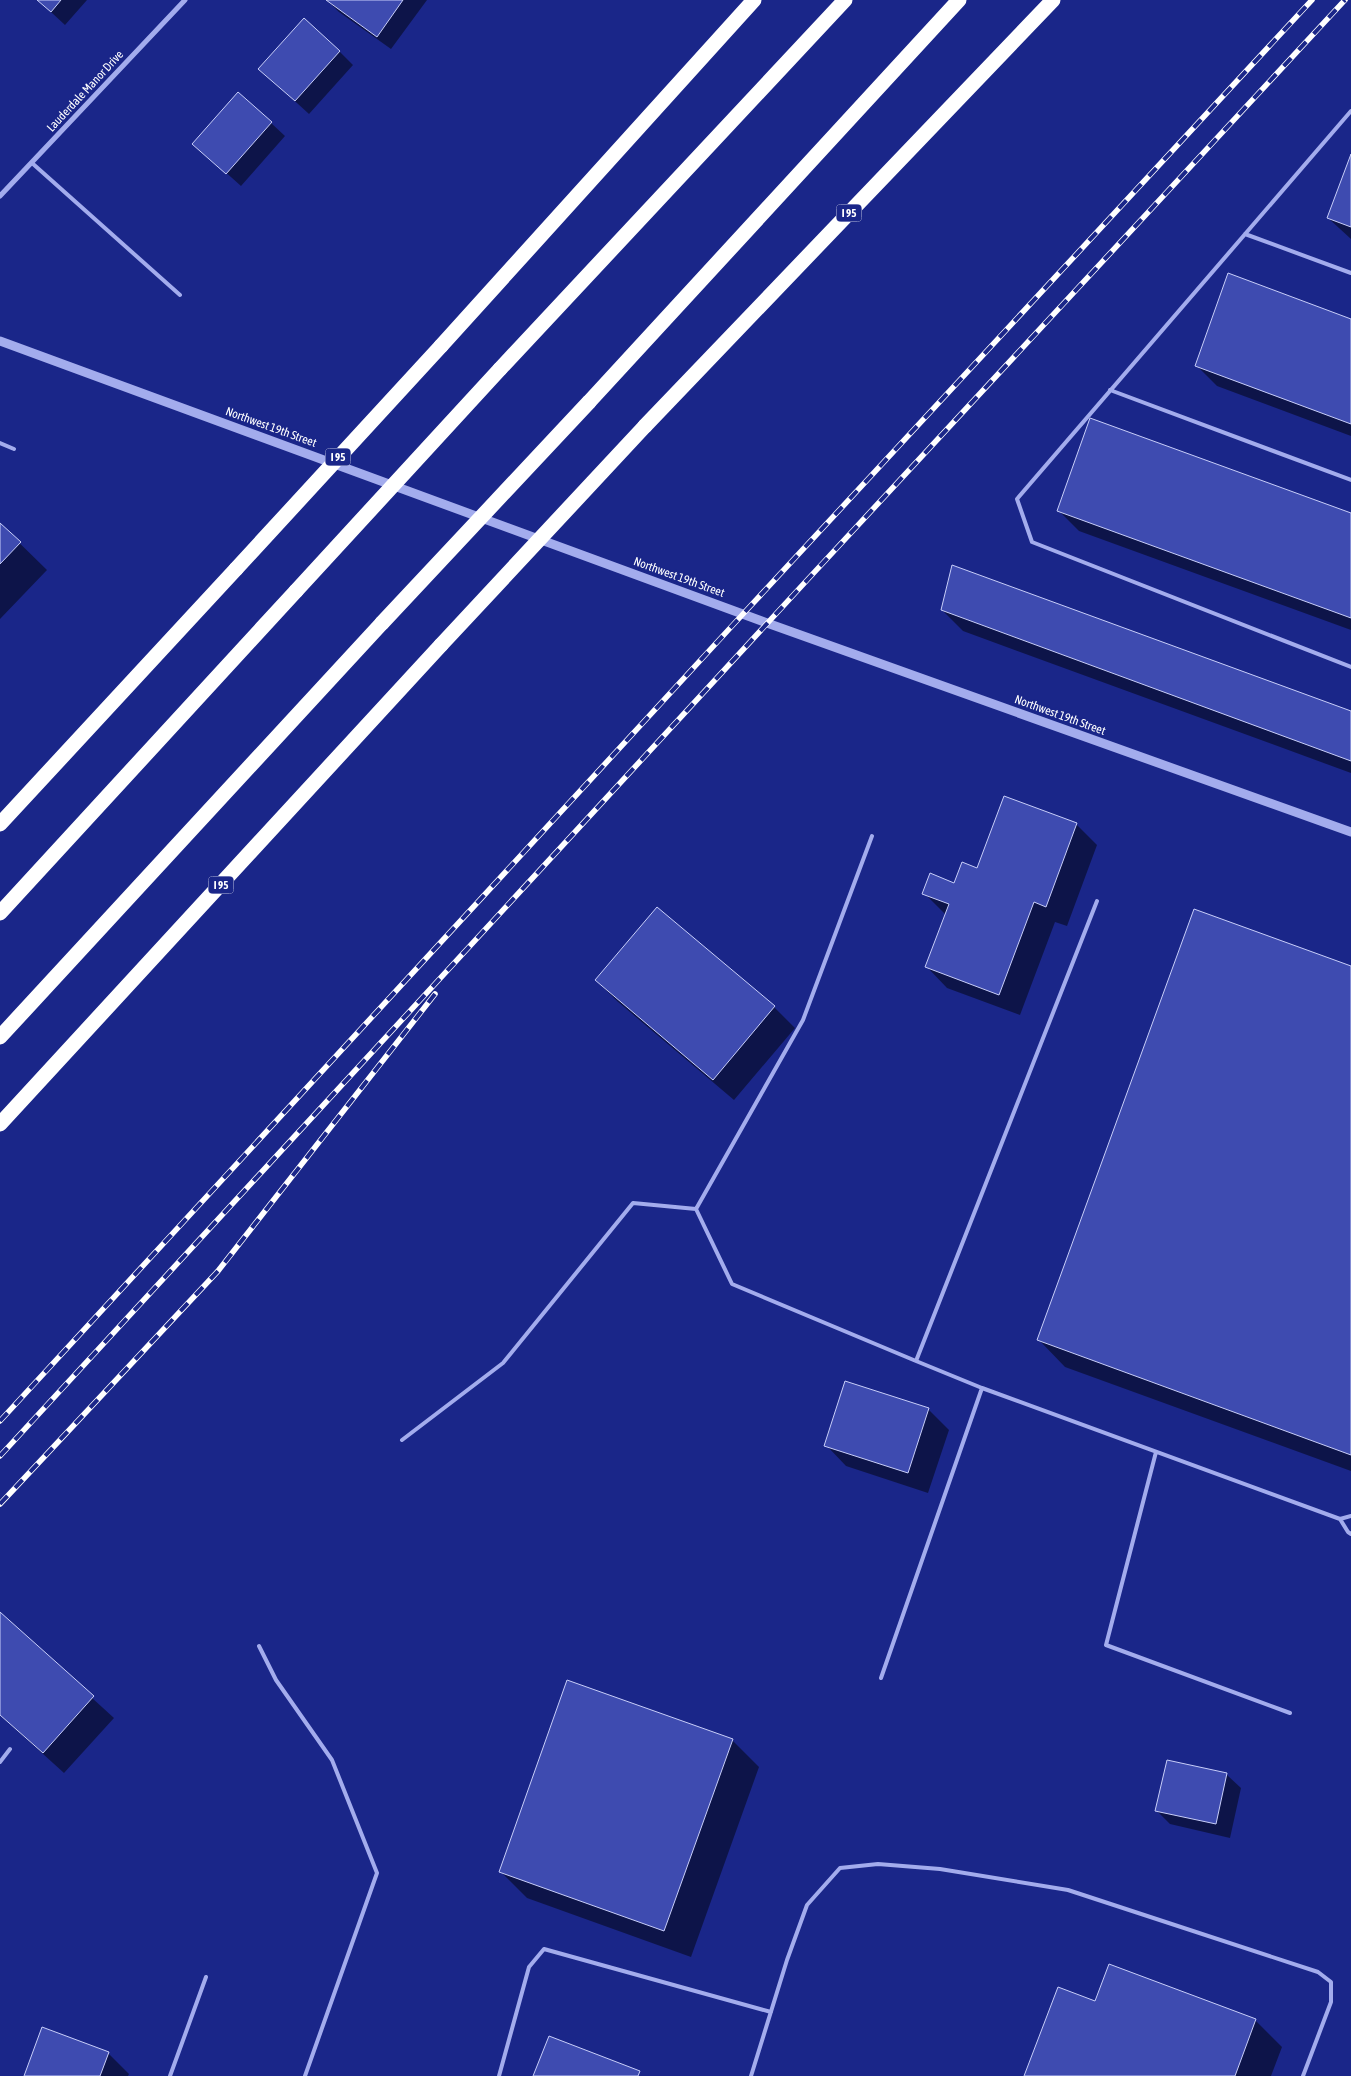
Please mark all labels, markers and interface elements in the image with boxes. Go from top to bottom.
street label: Lauderdale Manor Drive [44,48,126,134]
road number: I 95 [836,204,862,222]
street label: Northwest 19th Street [224,404,319,450]
road number: I 95 [326,448,350,466]
street label: Northwest 19th Street [632,554,727,600]
street label: Northwest 19th Street [1013,692,1108,738]
road number: I 95 [208,876,234,894]

